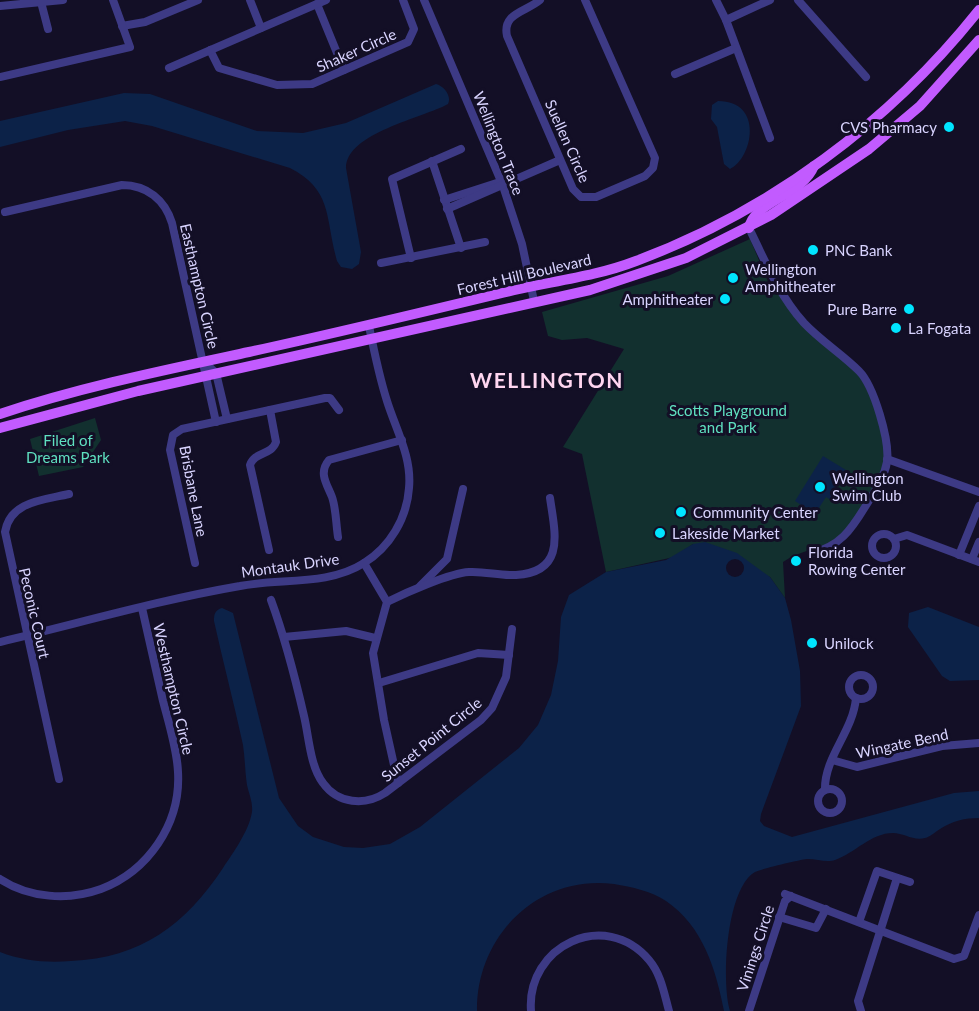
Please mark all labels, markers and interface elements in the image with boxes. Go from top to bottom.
street label: Shaker Circle [313,24,399,76]
street label: Wellington Trace [470,89,528,197]
street label: Suellen Circle [542,97,594,185]
place label: CVS Pharmacy [840,118,937,136]
marker: CVS Pharmacy [942,120,956,134]
street label: Easthampton Circle [177,222,223,350]
place label: PNC Bank [825,241,893,259]
marker: PNC Bank [806,243,820,257]
street label: Forest Hill Boulevard [455,250,593,298]
place label: Wellington Amphitheater [745,260,836,295]
marker: Wellington Amphitheater [726,271,740,285]
place label: Amphitheater [622,290,714,308]
marker: Amphitheater [718,292,732,306]
place label: Pure Barre [827,300,897,318]
marker: Pure Barre [902,302,916,316]
place label: La Fogata [908,319,971,337]
marker: La Fogata [889,321,903,335]
district label: WELLINGTON [470,367,624,392]
park label: Scotts Playground and Park [669,401,787,436]
park label: Filed of Dreams Park [26,431,110,466]
street label: Brisbane Lane [176,444,212,538]
place label: Wellington Swim Club [832,469,904,504]
marker: Wellington Swim Club [813,480,827,494]
place label: Community Center [693,503,818,521]
marker: Community Center [674,505,688,519]
place label: Lakeside Market [672,524,780,542]
marker: Lakeside Market [653,526,667,540]
place label: Florida Rowing Center [808,543,906,578]
street label: Montauk Drive [240,549,340,581]
marker: Florida Rowing Center [789,554,803,568]
street label: Peconic Court [16,566,54,661]
street label: Westhampton Circle [150,621,198,757]
place label: Unilock [824,634,874,652]
marker: Unilock [805,636,819,650]
street label: Sunset Point Circle [377,693,485,785]
street label: Wingate Bend [854,724,950,762]
street label: Vinings Circle [733,903,777,993]

